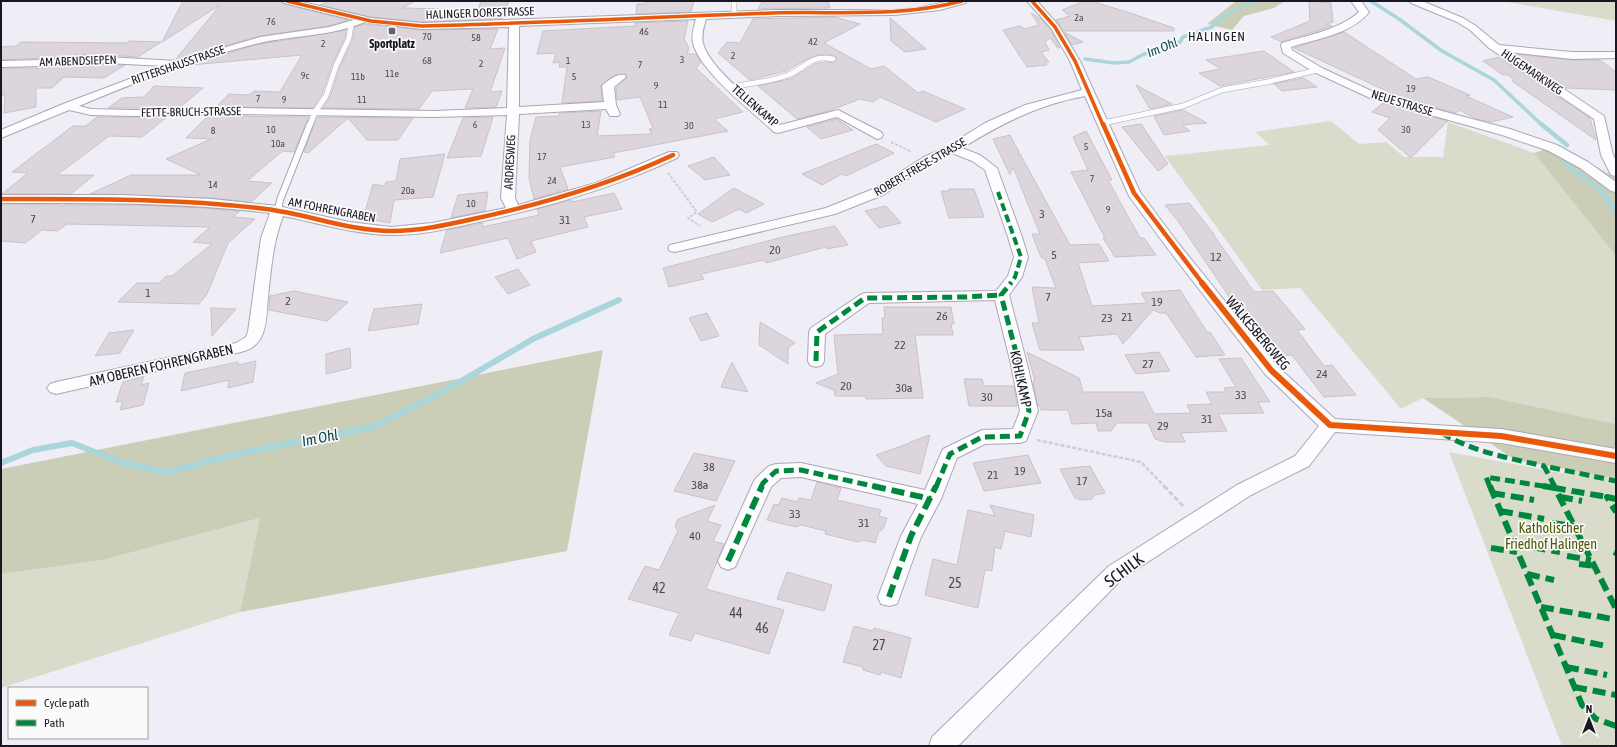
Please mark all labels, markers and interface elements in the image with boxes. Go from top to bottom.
street label: HALINGER DORFSTRASSE [425,4,535,22]
house number: 2a [1074,12,1084,23]
house number: 76 [266,16,276,27]
marker: Sportplatz [387,26,397,36]
house number: 46 [639,26,649,37]
district label: HALINGEN [1188,29,1246,44]
house number: 70 [422,31,432,42]
house number: 58 [471,32,481,43]
water label: Im Ohl [1145,35,1180,60]
house number: 42 [808,36,818,47]
place label: Sportplatz [369,37,415,51]
house number: 2 [321,38,326,49]
street label: RITTERSHAUSSTRASSE [129,42,227,88]
street label: HUGEMARKWEG [1498,46,1566,98]
house number: 2 [731,50,736,61]
street label: AM ABENDSIEPEN [39,53,117,69]
house number: 3 [680,54,685,65]
house number: 68 [422,55,432,66]
house number: 1 [566,55,571,66]
house number: 2 [479,58,484,69]
house number: 7 [638,59,643,70]
house number: 11e [385,68,399,79]
house number: 9c [301,70,309,81]
house number: 11b [351,71,365,82]
house number: 5 [572,71,577,82]
house number: 9 [654,80,659,91]
street label: TELLENKAMP [729,82,781,130]
house number: 19 [1406,83,1416,94]
street label: NEUE STRASSE [1370,87,1434,119]
house number: 7 [256,93,261,104]
house number: 9 [282,94,287,105]
house number: 11 [357,94,367,105]
house number: 11 [658,99,668,110]
street label: FETTE-BRUCH-STRASSE [141,104,241,120]
house number: 6 [473,119,478,130]
house number: 13 [581,119,591,130]
house number: 30 [684,120,694,131]
house number: 10 [266,124,276,135]
house number: 30 [1401,124,1411,135]
house number: 8 [211,125,216,136]
street label: ARDRESWEG [502,134,518,190]
street label: ROBERT-FRESE-STRASSE [872,135,968,199]
house number: 10a [271,138,285,149]
house number: 5 [1084,141,1089,152]
house number: 17 [537,151,547,162]
house number: 7 [1090,173,1095,184]
house number: 24 [547,175,557,186]
house number: 14 [208,179,218,190]
house number: 20a [401,185,415,196]
street label: AM FOHRENGRABEN [287,195,377,225]
house number: 10 [466,198,476,209]
house number: 9 [1106,204,1111,215]
house number: 3 [1039,207,1045,221]
house number: 7 [30,212,36,226]
house number: 31 [559,213,571,227]
house number: 20 [769,243,781,257]
house number: 5 [1051,248,1057,262]
house number: 12 [1210,250,1222,264]
house number: 1 [145,286,151,300]
house number: 7 [1045,290,1051,304]
street label: WÄLKESBERGWEG [1223,293,1293,373]
house number: 2 [285,294,291,308]
house number: 19 [1151,295,1163,309]
house number: 26 [936,309,948,323]
house number: 21 [1121,310,1133,324]
house number: 23 [1101,311,1113,325]
house number: 22 [894,338,906,352]
street label: AM OBEREN FOHRENGRABEN [87,341,235,389]
street label: KOHLKAMP [1007,349,1035,409]
house number: 27 [1142,357,1154,371]
house number: 24 [1316,367,1328,381]
house number: 20 [840,379,852,393]
house number: 30a [896,381,912,395]
house number: 33 [1235,388,1247,402]
house number: 30 [981,390,993,404]
house number: 15a [1096,406,1112,420]
house number: 31 [1201,412,1213,426]
house number: 29 [1157,419,1169,433]
water label: Im Ohl [300,426,340,449]
house number: 38 [703,460,715,474]
house number: 19 [1014,464,1026,478]
house number: 21 [987,468,999,482]
house number: 17 [1076,474,1088,488]
house number: 38a [692,478,708,492]
house number: 33 [789,507,801,521]
house number: 31 [858,516,870,530]
park label: Katholischer Friedhof Halingen [1505,520,1597,552]
house number: 40 [689,529,701,543]
street label: SCHILK [1100,548,1148,591]
house number: 25 [948,575,962,591]
house number: 42 [652,580,666,596]
house number: 44 [729,605,743,621]
house number: 46 [755,620,769,636]
house number: 27 [872,637,886,653]
legend [8,687,148,739]
text: Cycle path [44,696,89,710]
north arrow [1569,699,1609,739]
text: N [1586,703,1592,715]
text: Path [44,716,65,730]

